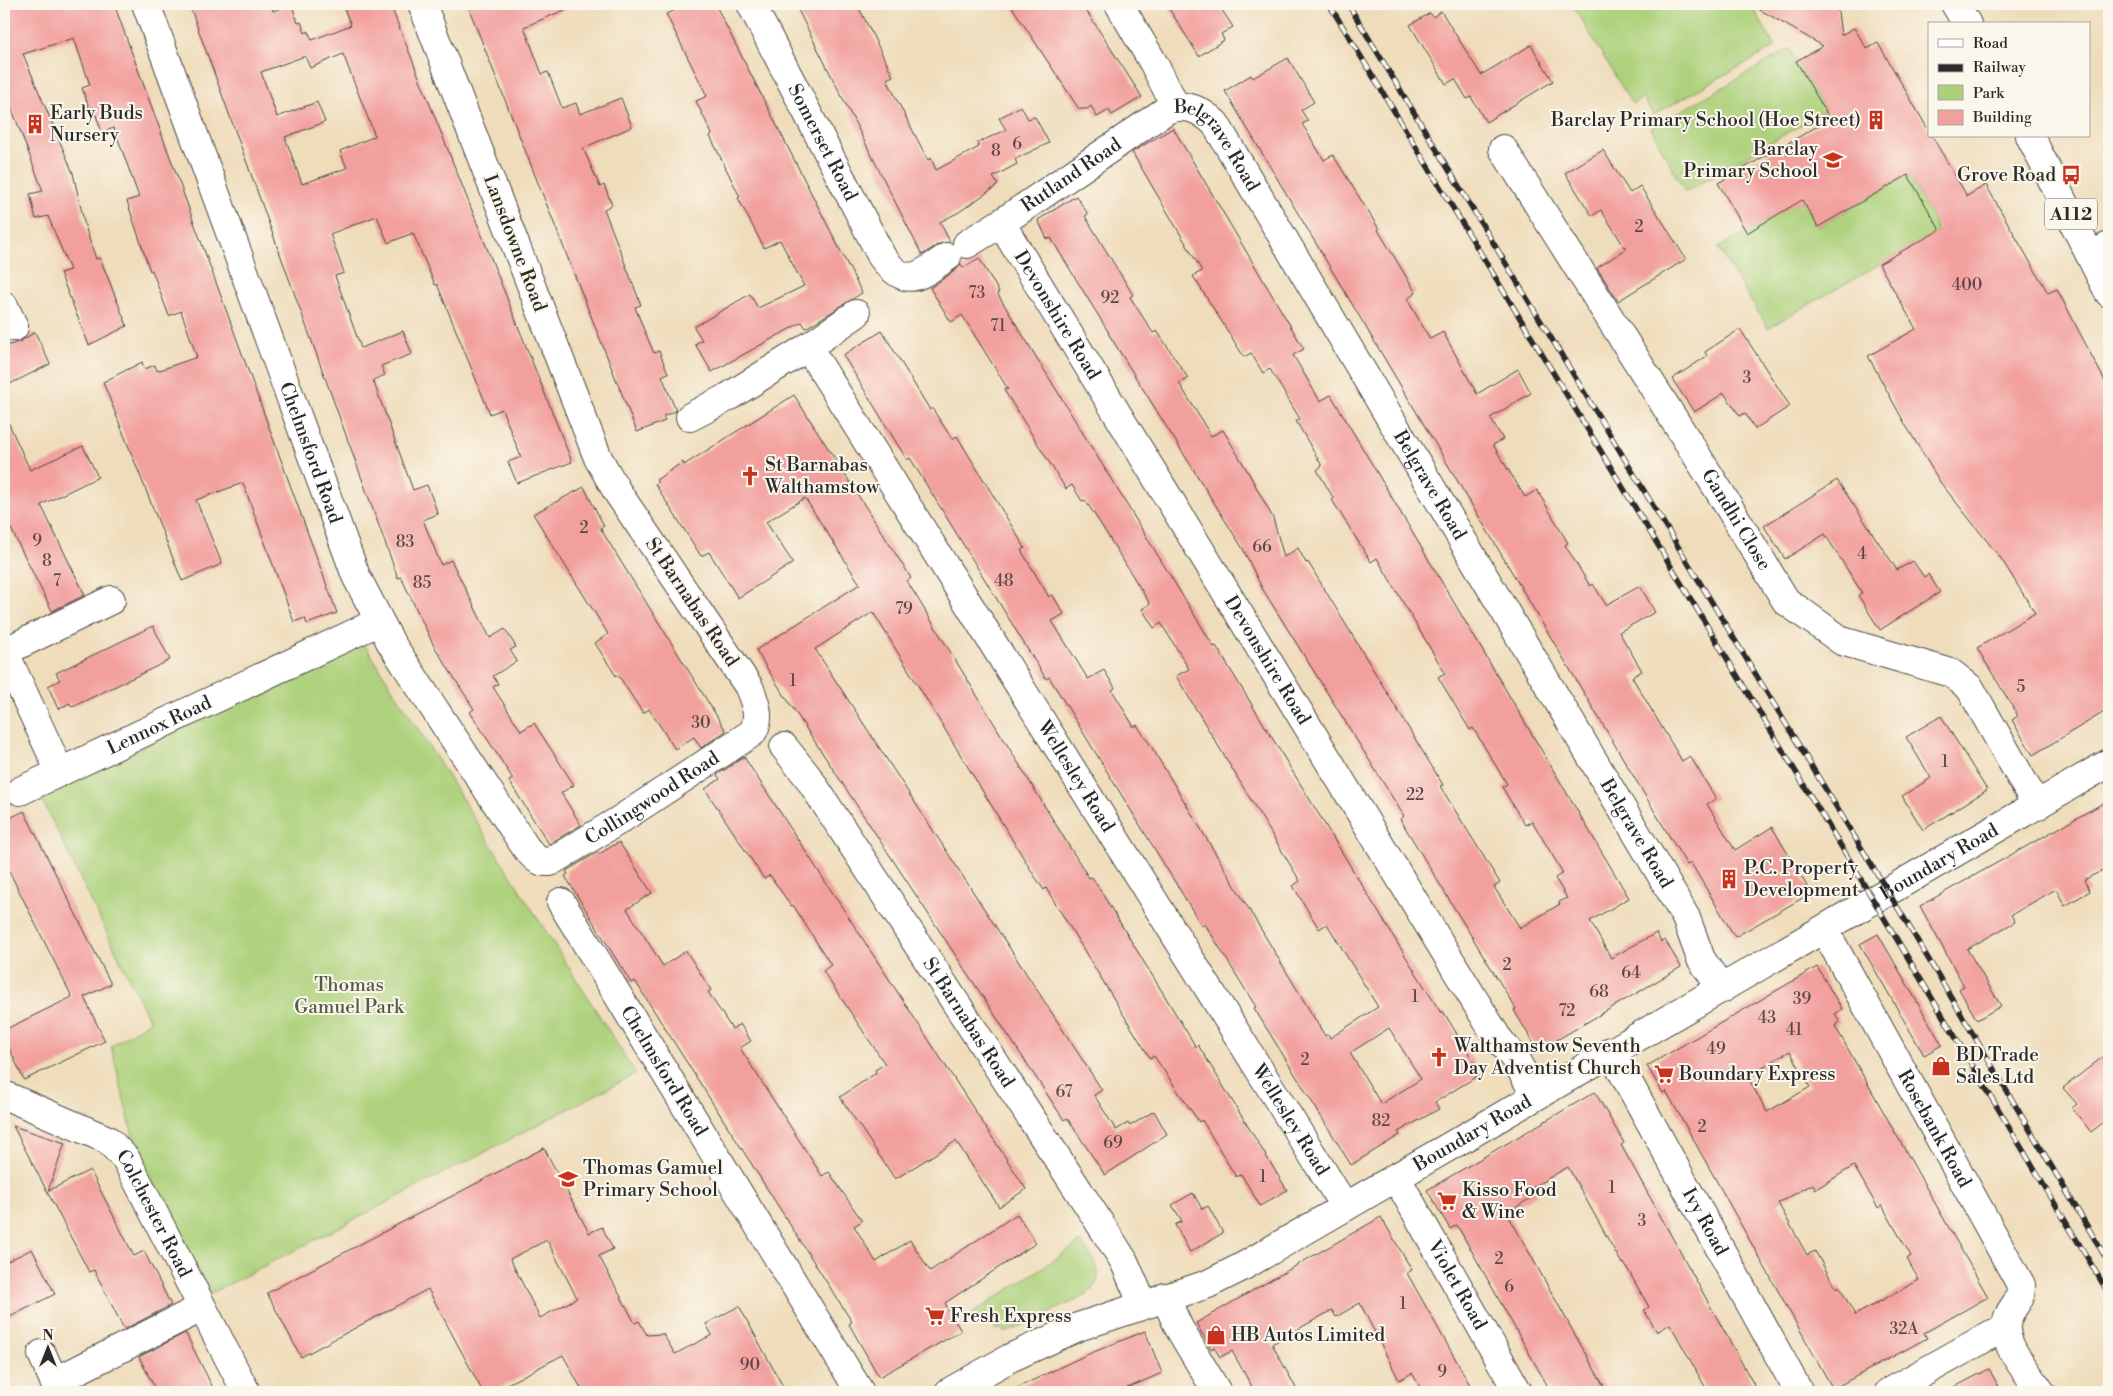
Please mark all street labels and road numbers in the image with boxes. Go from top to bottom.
street label: Somerset Road [782,80,863,205]
street label: Belgrave Road [1173,95,1265,196]
street label: Rutland Road [1016,132,1126,218]
street label: Lansdowne Road [478,171,552,315]
road number: A112 [2045,198,2097,230]
street label: Devonshire Road [1009,246,1106,384]
street label: Chelmsford Road [274,379,348,527]
street label: Belgrave Road [1388,425,1472,544]
street label: Gandhi Close [1696,464,1777,575]
street label: St Barnabas Road [640,533,744,671]
street label: Devonshire Road [1219,591,1316,729]
street label: Lennox Road [103,690,216,760]
street label: Wellesley Road [1032,715,1120,837]
street label: Collingwood Road [580,746,724,850]
street label: Belgrave Road [1594,773,1678,893]
street label: Boundary Road [1875,818,2003,906]
street label: St Barnabas Road [917,953,1020,1093]
street label: Chelmsford Road [615,1001,713,1141]
street label: Wellesley Road [1246,1059,1334,1180]
street label: Rosebank Road [1892,1065,1977,1192]
street label: Boundary Road [1408,1089,1536,1177]
street label: Colchester Road [111,1144,197,1282]
street label: Ivy Road [1677,1184,1734,1260]
street label: Violet Road [1422,1235,1492,1334]

